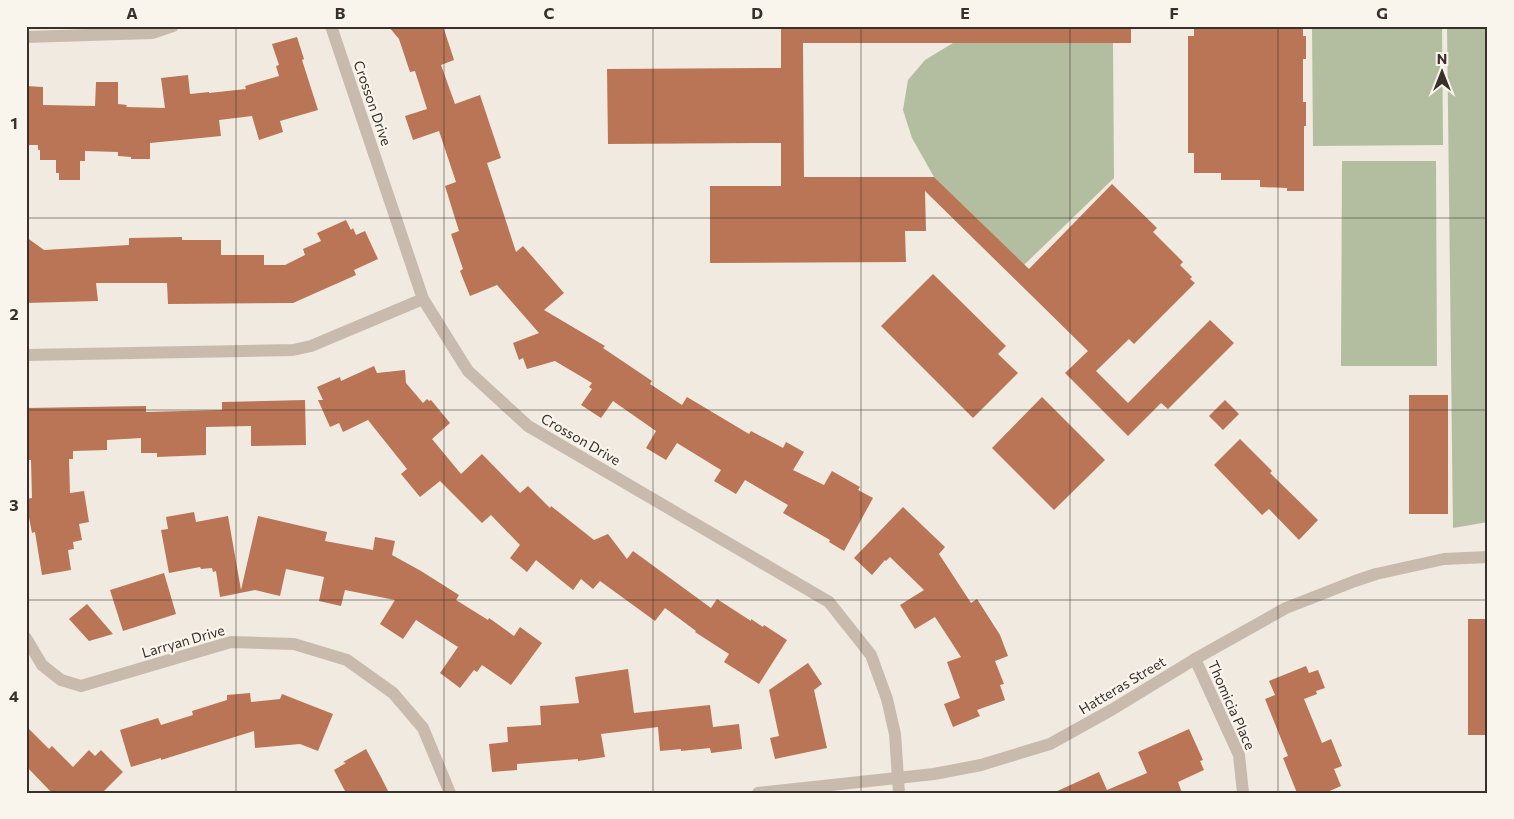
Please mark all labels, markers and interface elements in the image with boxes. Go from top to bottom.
text: A [126,3,138,22]
text: B [335,3,346,22]
text: C [544,3,555,22]
text: D [751,3,763,22]
text: E [960,3,970,22]
text: F [1169,3,1179,22]
text: G [1376,3,1388,22]
north arrow [1416,48,1466,98]
text: N [1437,50,1447,67]
street label: Crosson Drive [351,58,395,148]
text: 1 [10,113,18,132]
text: 2 [9,304,19,323]
street label: Crosson Drive [538,409,624,469]
text: 3 [9,495,19,514]
street label: Larryan Drive [140,621,226,661]
street label: Hatteras Street [1076,652,1169,718]
street label: Thomicia Place [1205,658,1259,752]
text: 4 [9,686,19,705]

